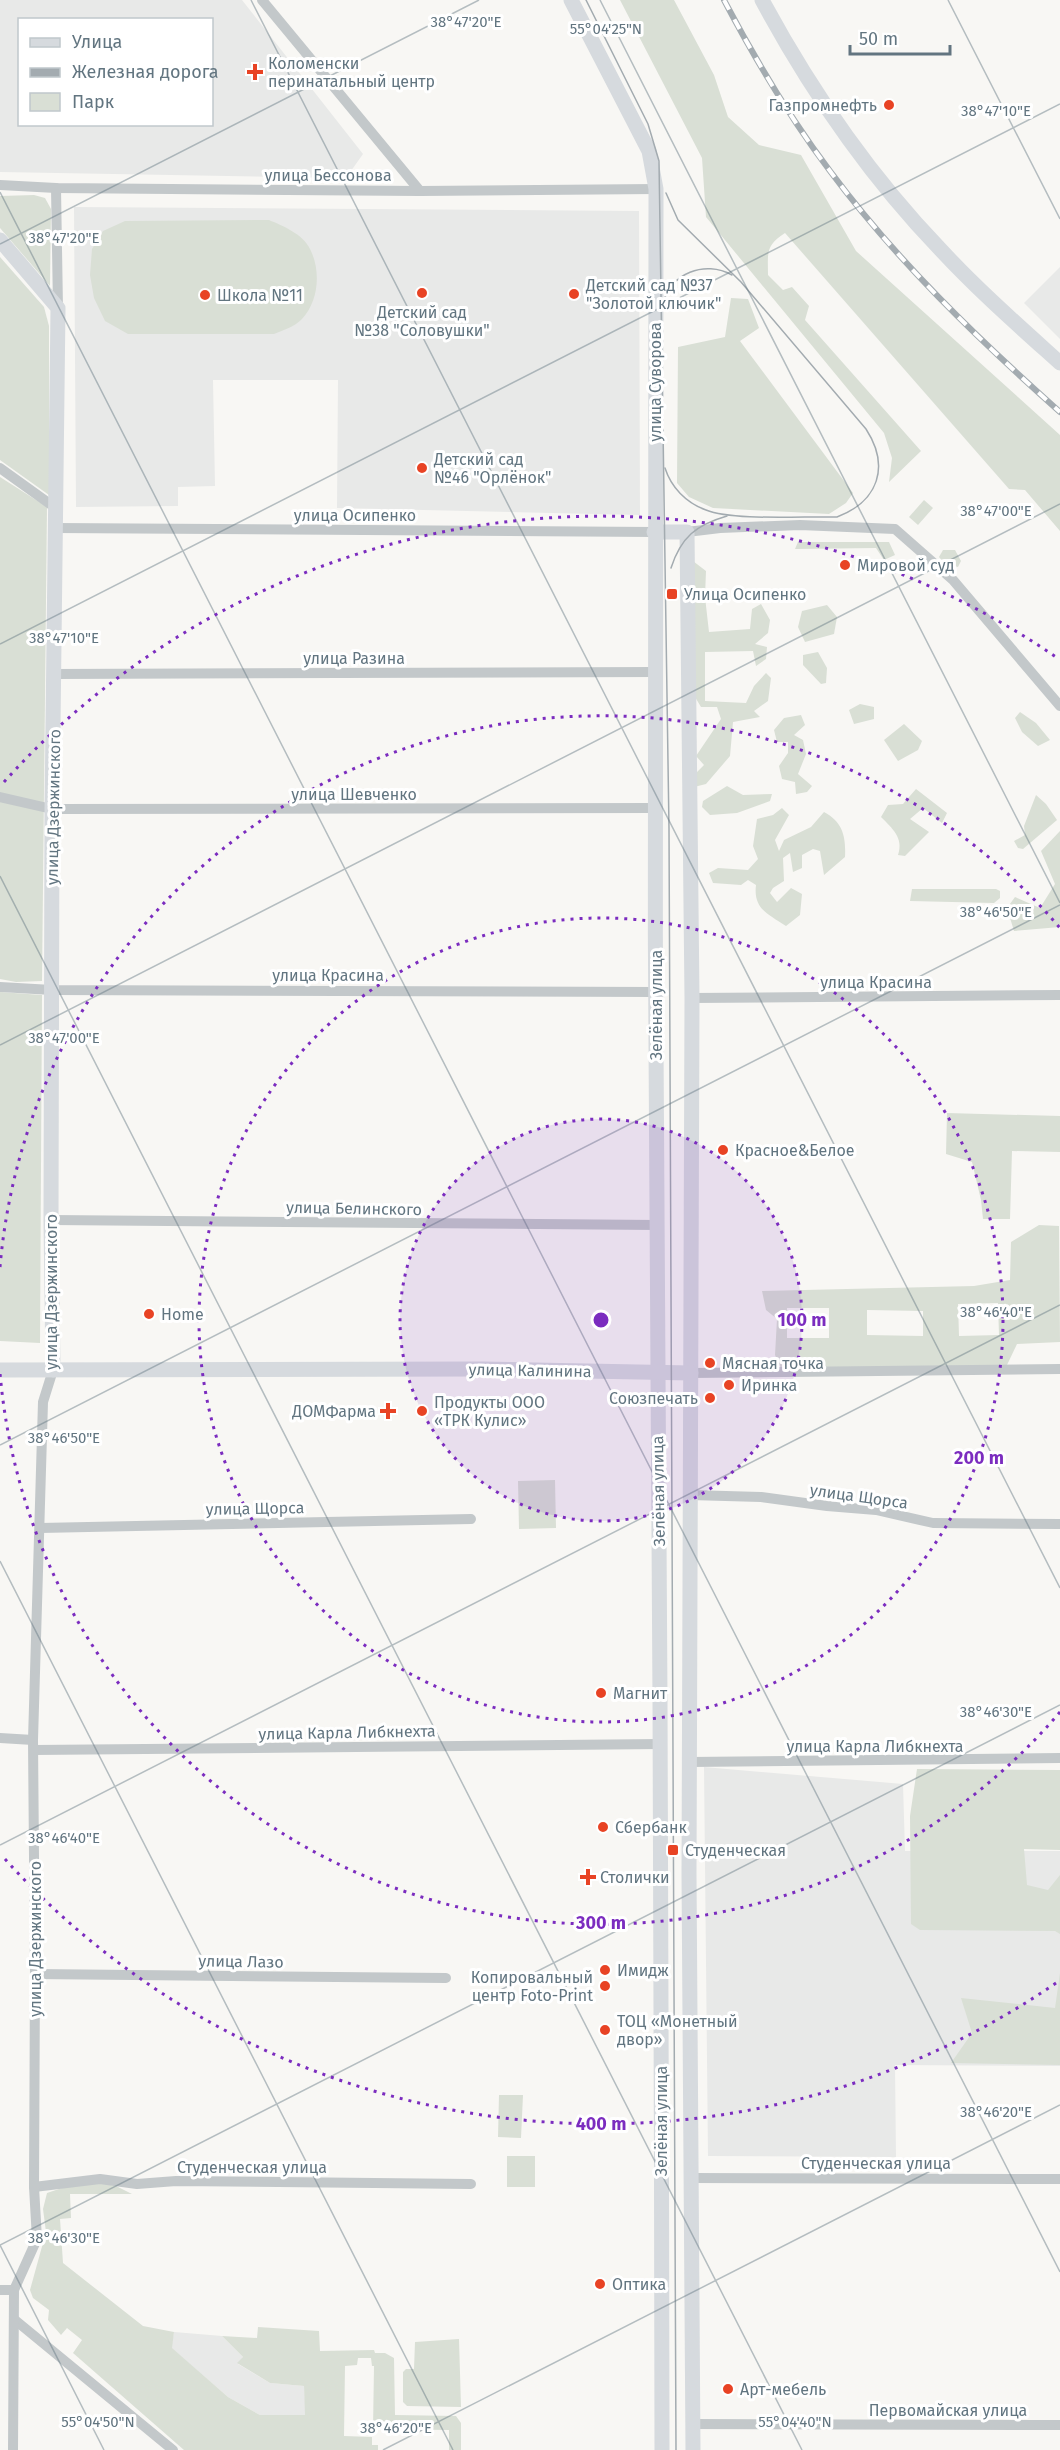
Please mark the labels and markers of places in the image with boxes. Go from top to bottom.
place label: Коломенски перинатальный центр [268,54,435,91]
marker: Коломенски перинатальный центр [246,63,264,81]
place label: Газпромнефть [768,96,877,115]
marker: Газпромнефть [882,98,896,112]
place label: Детский сад №37 "Золотой ключик" [585,276,721,313]
place label: Школа №11 [217,286,303,305]
marker: Детский сад №38 "Соловушки" [415,286,429,300]
marker: Детский сад №37 "Золотой ключик" [567,287,581,301]
marker: Школа №11 [198,288,212,302]
place label: Детский сад №38 "Соловушки" [354,303,490,340]
place label: Детский сад №46 "Орлёнок" [433,450,552,487]
marker: Детский сад №46 "Орлёнок" [415,461,429,475]
place label: Мировой суд [857,556,954,575]
marker: Мировой суд [838,558,852,572]
place label: Улица Осипенко [684,585,806,604]
marker: Улица Осипенко [665,587,679,601]
place label: Красное&Белое [735,1141,854,1160]
marker: Красное&Белое [716,1143,730,1157]
place label: Home [161,1305,204,1324]
marker: Home [142,1307,156,1321]
centre of rings [591,1310,611,1330]
place label: Мясная точка [722,1354,824,1373]
marker: Мясная точка [703,1356,717,1370]
place label: Иринка [741,1376,797,1395]
marker: Иринка [722,1378,736,1392]
place label: Союзпечать [609,1389,698,1408]
marker: Союзпечать [703,1391,717,1405]
place label: Продукты ООО «ТРК Кулис» [434,1393,545,1430]
place label: ДОМФарма [291,1402,376,1421]
marker: ДОМФарма [381,1404,395,1418]
marker: Продукты ООО «ТРК Кулис» [415,1404,429,1418]
place label: Магнит [613,1684,668,1703]
marker: Магнит [594,1686,608,1700]
place label: Сбербанк [615,1818,687,1837]
marker: Сбербанк [596,1820,610,1834]
place label: Студенческая [685,1841,786,1860]
marker: Студенческая [666,1843,680,1857]
place label: Столички [600,1868,670,1887]
marker: Столички [581,1870,595,1884]
place label: Имидж [617,1961,669,1980]
marker: Имидж [598,1963,612,1977]
place label: Копировальный центр Foto-Print [471,1968,593,2005]
marker: Копировальный центр Foto-Print [598,1979,612,1993]
place label: ТОЦ «Монетный двор» [617,2012,738,2049]
marker: ТОЦ «Монетный двор» [598,2023,612,2037]
place label: Оптика [612,2275,666,2294]
marker: Оптика [593,2277,607,2291]
place label: Арт-мебель [740,2380,826,2399]
marker: Арт-мебель [721,2382,735,2396]

